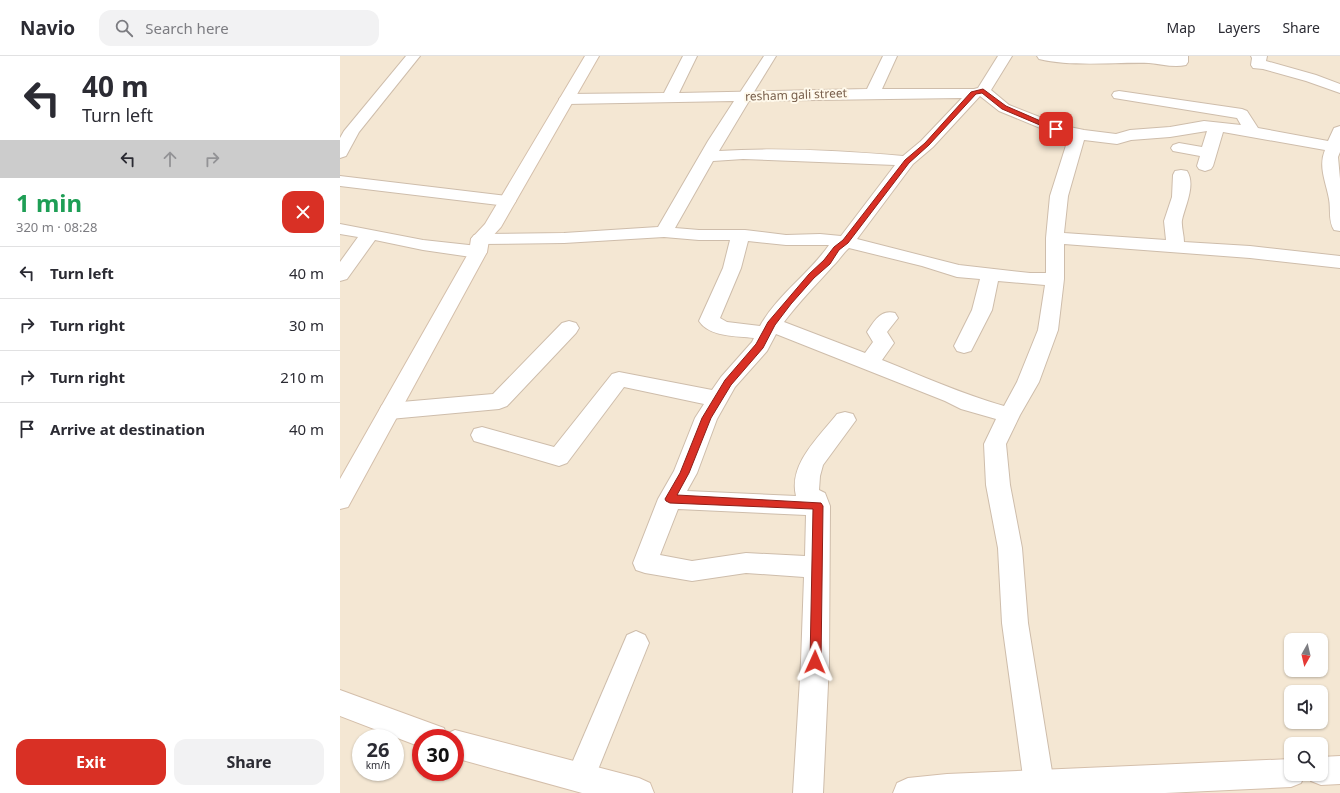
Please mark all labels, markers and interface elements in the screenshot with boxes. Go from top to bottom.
search box [99,10,379,46]
text: Navio [20,15,75,41]
icon: search [113,17,135,39]
text: Search here [145,18,229,38]
text: Map [1167,18,1196,37]
text: Layers [1218,18,1260,37]
text: Share [1282,18,1320,37]
text: 40 m [82,67,149,105]
icon: left [16,72,68,124]
street label: resham gali street [745,84,848,105]
text: Turn left [82,103,153,127]
pin [1039,112,1073,146]
icon: arrive [1045,118,1067,140]
icon: left [117,148,139,170]
icon: ahead [159,148,181,170]
icon: right [201,148,223,170]
text: 1 min [16,186,82,219]
button: close [282,191,324,233]
text: 320 m · 08:28 [16,218,97,236]
icon: left [16,262,38,284]
text: Turn left [50,263,114,283]
text: 40 m [289,263,324,283]
icon: right [16,314,38,336]
text: Turn right [50,315,125,335]
text: 30 m [289,315,324,335]
icon: right [16,366,38,388]
text: Turn right [50,367,125,387]
text: 210 m [280,367,324,387]
icon: arrive [16,418,38,440]
text: Arrive at destination [50,419,205,439]
text: 40 m [289,419,324,439]
north arrow [1284,633,1328,677]
map controls [1284,633,1328,781]
position arrow [794,641,836,683]
button: sound [1284,685,1328,729]
speed limit sign: 30 [412,729,464,781]
text: 26 [367,736,389,763]
button: search [1284,737,1328,781]
button: Exit [16,739,166,785]
button: Share [174,739,324,785]
text: km/h [366,758,390,772]

